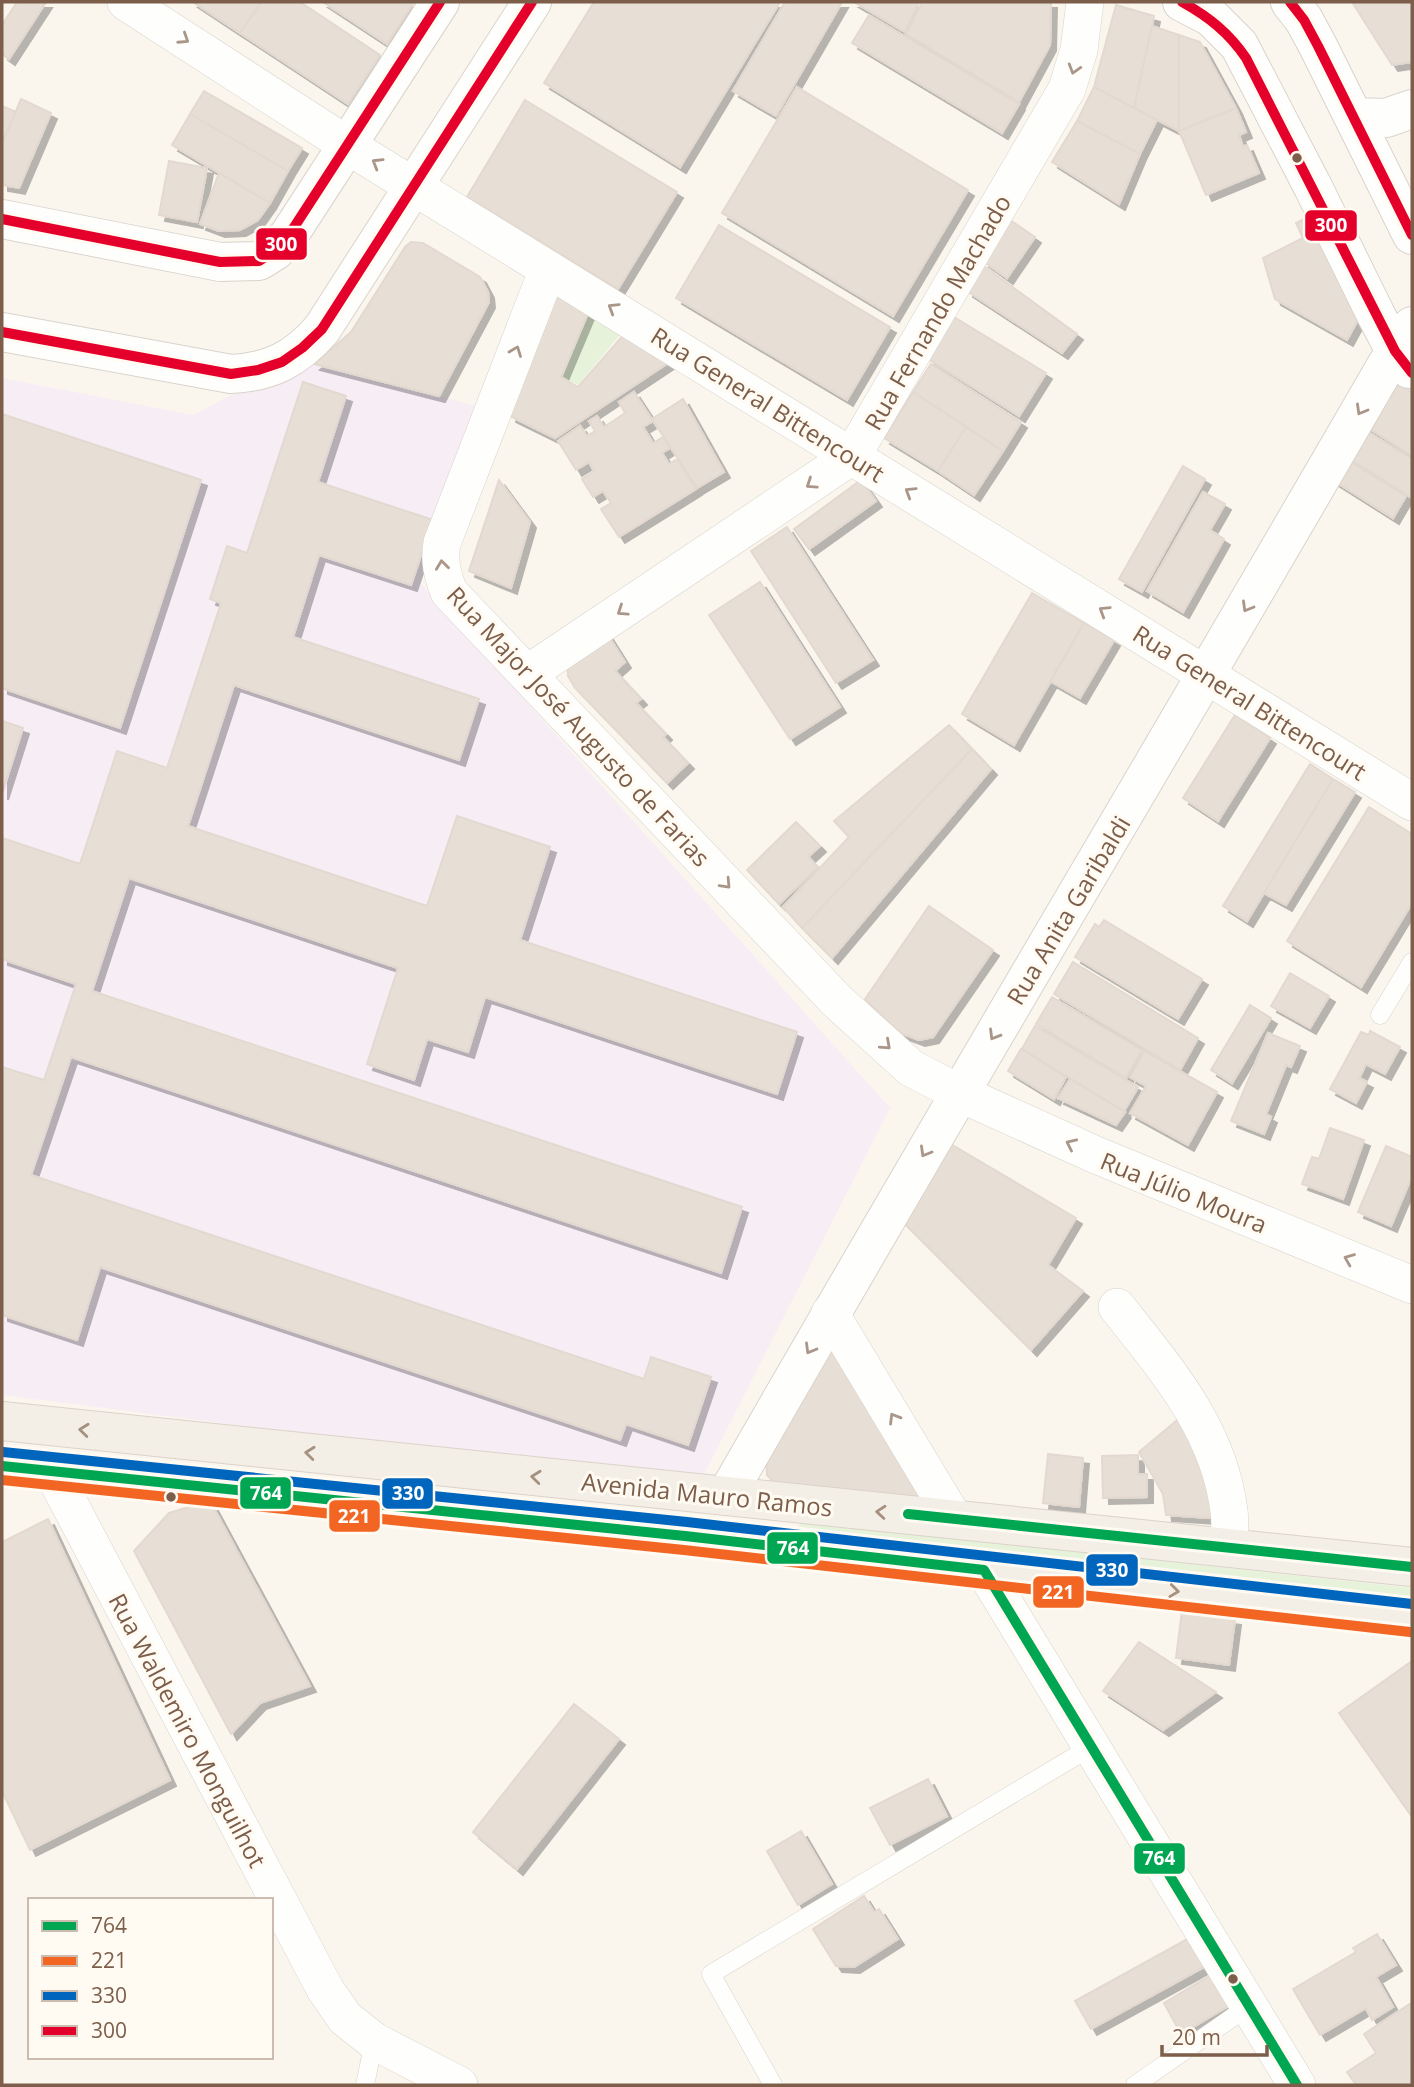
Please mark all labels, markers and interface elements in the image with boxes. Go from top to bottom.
one-way arrow [176,30,189,43]
one-way arrow [1067,63,1082,75]
unlabelled marker [1290,151,1304,165]
one-way arrow [372,158,385,171]
street label: Rua Fernando Machado [856,188,1018,436]
line badge: 300 [1304,209,1358,242]
text: 300 [1315,212,1347,238]
line badge: 300 [255,227,308,261]
text: 300 [265,231,297,257]
one-way arrow [607,304,620,317]
street label: Rua General Bittencourt [645,319,891,489]
one-way arrow [507,346,521,358]
one-way arrow [1356,403,1369,416]
one-way arrow [805,476,818,489]
one-way arrow [905,487,918,500]
one-way arrow [435,559,450,570]
street label: Rua Major José Augusto de Farias [440,579,718,873]
one-way arrow [1242,600,1255,613]
one-way arrow [616,603,629,616]
one-way arrow [1099,607,1112,620]
street label: Rua General Bittencourt [1127,617,1373,787]
street label: Rua Anita Garibaldi [999,810,1137,1010]
one-way arrow [717,876,730,889]
one-way arrow [989,1027,1002,1040]
one-way arrow [878,1037,891,1049]
one-way arrow [1066,1138,1078,1152]
street label: Rua Júlio Moura [1096,1144,1272,1240]
one-way arrow [920,1145,933,1158]
one-way arrow [1344,1254,1356,1268]
one-way arrow [805,1341,818,1354]
one-way arrow [889,1413,902,1426]
one-way arrow [78,1422,90,1437]
one-way arrow [304,1446,315,1461]
street label: Avenida Mauro Ramos [580,1464,834,1524]
one-way arrow [531,1469,542,1484]
line badge: 764 [239,1476,292,1510]
line badge: 330 [381,1477,434,1510]
text: 764 [250,1480,282,1506]
text: 330 [392,1480,424,1506]
unlabelled marker [164,1490,178,1504]
line badge: 221 [328,1499,381,1533]
text: 221 [338,1503,370,1529]
one-way arrow [876,1505,887,1520]
line badge: 764 [766,1531,819,1565]
text: 764 [777,1535,809,1561]
line badge: 330 [1085,1553,1139,1587]
text: 330 [1096,1557,1128,1583]
line badge: 221 [1032,1575,1085,1609]
text: 221 [1042,1579,1074,1605]
one-way arrow [1169,1583,1180,1598]
street label: Rua Waldemiro Monguilhot [102,1587,274,1873]
line badge: 764 [1133,1842,1186,1875]
text: 764 [1143,1845,1175,1871]
legend [28,1898,273,2059]
text: 764 [91,1911,127,1939]
text: 221 [91,1946,127,1974]
unlabelled marker [1226,1972,1240,1986]
text: 330 [91,1981,127,2009]
scale bar [1162,2014,1267,2058]
text: 300 [91,2016,127,2044]
text: 20 m [1172,2023,1221,2051]

